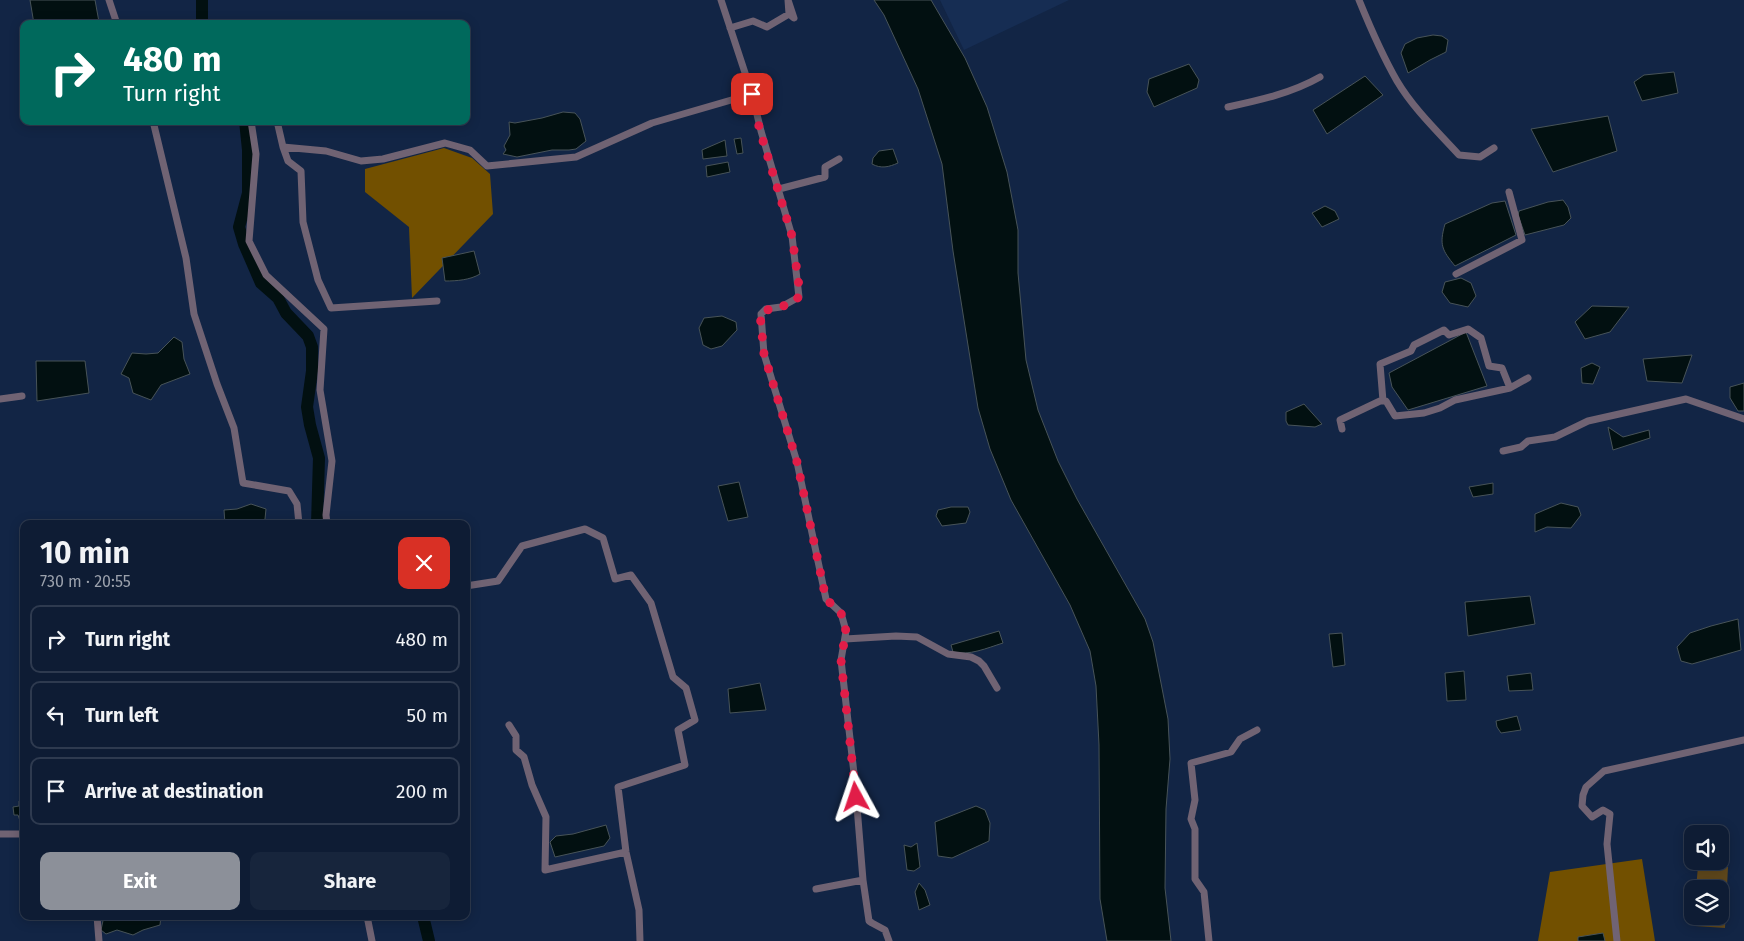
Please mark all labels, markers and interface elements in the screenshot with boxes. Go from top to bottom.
text: 480 m [123,38,221,80]
icon: right [40,40,105,105]
pin [731,73,773,115]
text: Turn right [123,80,220,107]
icon: arrive [738,80,766,108]
text: 10 min [40,535,130,571]
button: close [398,537,450,589]
text: 730 m · 20:55 [40,572,131,591]
icon: right [42,625,70,653]
text: Turn right [85,628,170,651]
text: 480 m [396,628,448,651]
icon: left [42,701,70,729]
text: Turn left [85,704,159,727]
text: 50 m [407,704,448,727]
position arrow [829,770,881,822]
icon: arrive [42,777,70,805]
text: Arrive at destination [85,780,264,803]
text: 200 m [396,780,448,803]
map controls [1684,825,1729,925]
button: sound [1684,825,1729,870]
button: Exit [40,852,240,910]
button: Share [250,852,450,910]
button: layers [1684,880,1729,925]

